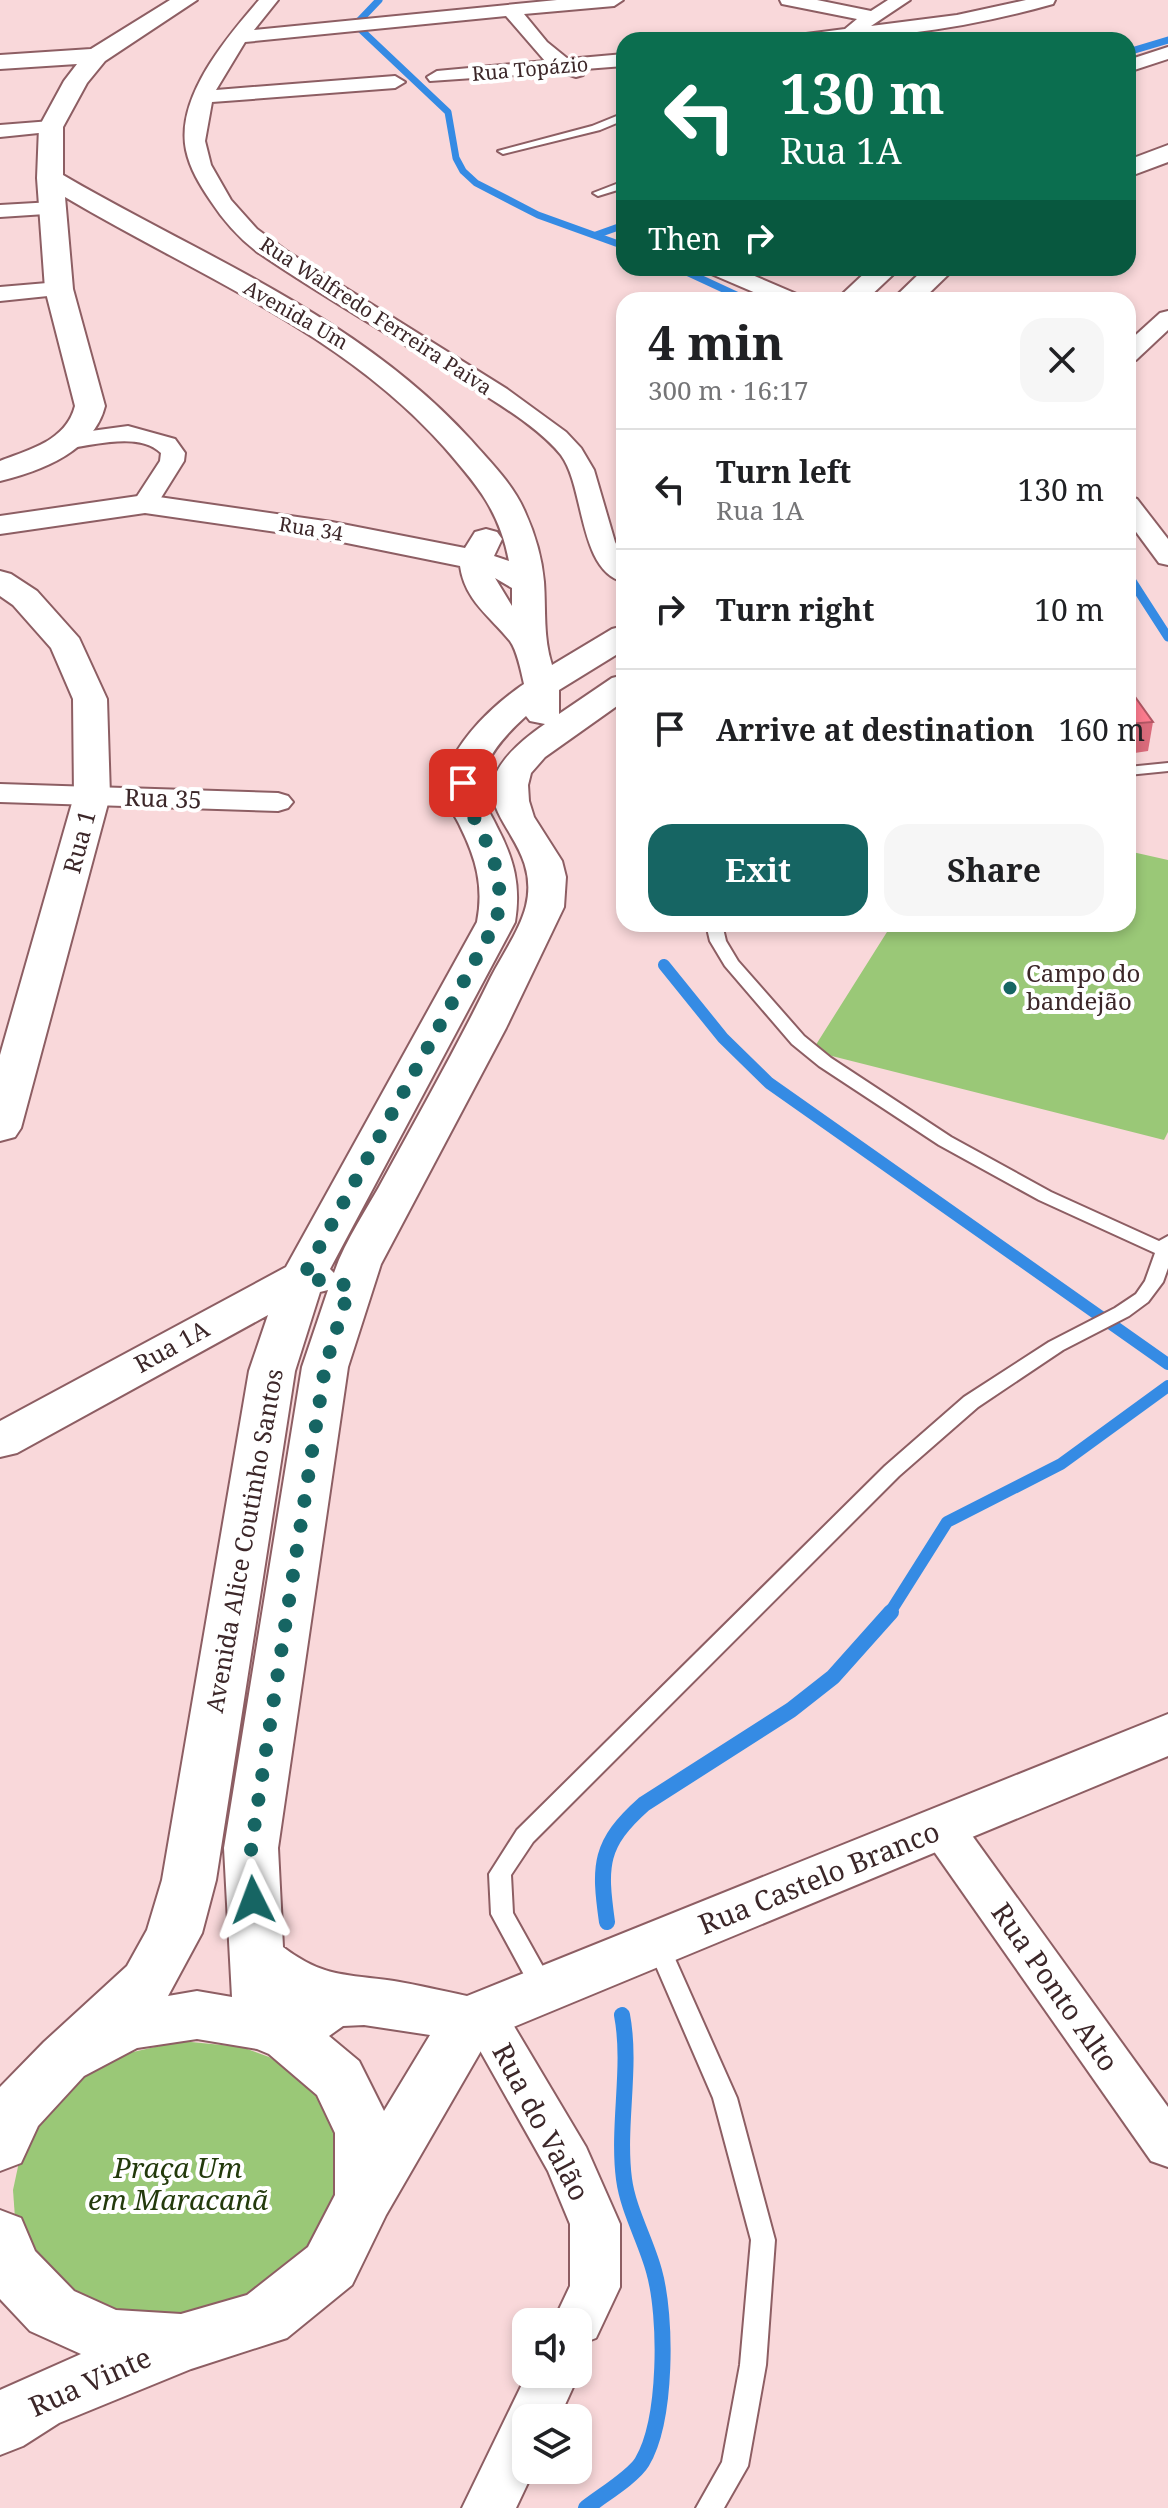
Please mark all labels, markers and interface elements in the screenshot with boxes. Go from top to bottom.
street label: Rua Topázio [471,50,589,87]
text: 130 m [780,54,945,130]
icon: left [648,64,752,168]
text: Rua 1A [780,126,902,175]
icon: right [737,216,781,260]
text: Then [648,218,721,259]
street label: Rua Walfredo Ferreira Paiva [255,230,497,401]
street label: Avenida Um [239,274,354,355]
text: 4 min [648,309,784,374]
button: close [1020,318,1104,402]
text: 300 m · 16:17 [648,372,809,408]
text: Turn left [716,451,851,492]
icon: left [648,467,692,511]
text: 130 m [1018,469,1104,510]
text: Rua 1A [716,492,804,528]
street label: Rua 34 [277,510,345,547]
icon: right [648,587,692,631]
text: Turn right [716,589,874,630]
text: 10 m [1034,589,1104,630]
icon: arrive [648,707,692,751]
text: Arrive at destination [716,709,1035,750]
text: 160 m [1059,709,1145,750]
pin [429,749,497,817]
icon: arrive [441,761,485,805]
street label: Rua 35 [124,780,202,815]
street label: Rua 1 [54,806,103,877]
button: Exit [648,824,868,916]
button: Share [884,824,1104,916]
place label: Campo do bandejão [1026,956,1140,1017]
marker: Campo do bandejão [1001,979,1019,997]
street label: Rua 1A [128,1312,215,1380]
street label: Avenida Alice Coutinho Santos [197,1366,290,1715]
street label: Rua Castelo Branco [693,1811,945,1943]
position arrow [211,1858,295,1942]
street label: Rua Ponto Alto [983,1894,1128,2078]
street label: Rua do Valão [484,2036,599,2207]
park label: Praça Um em Maracanã [88,2148,269,2218]
map controls [512,2308,592,2484]
button: sound [512,2308,592,2388]
street label: Rua Vinte [23,2337,157,2425]
button: layers [512,2404,592,2484]

